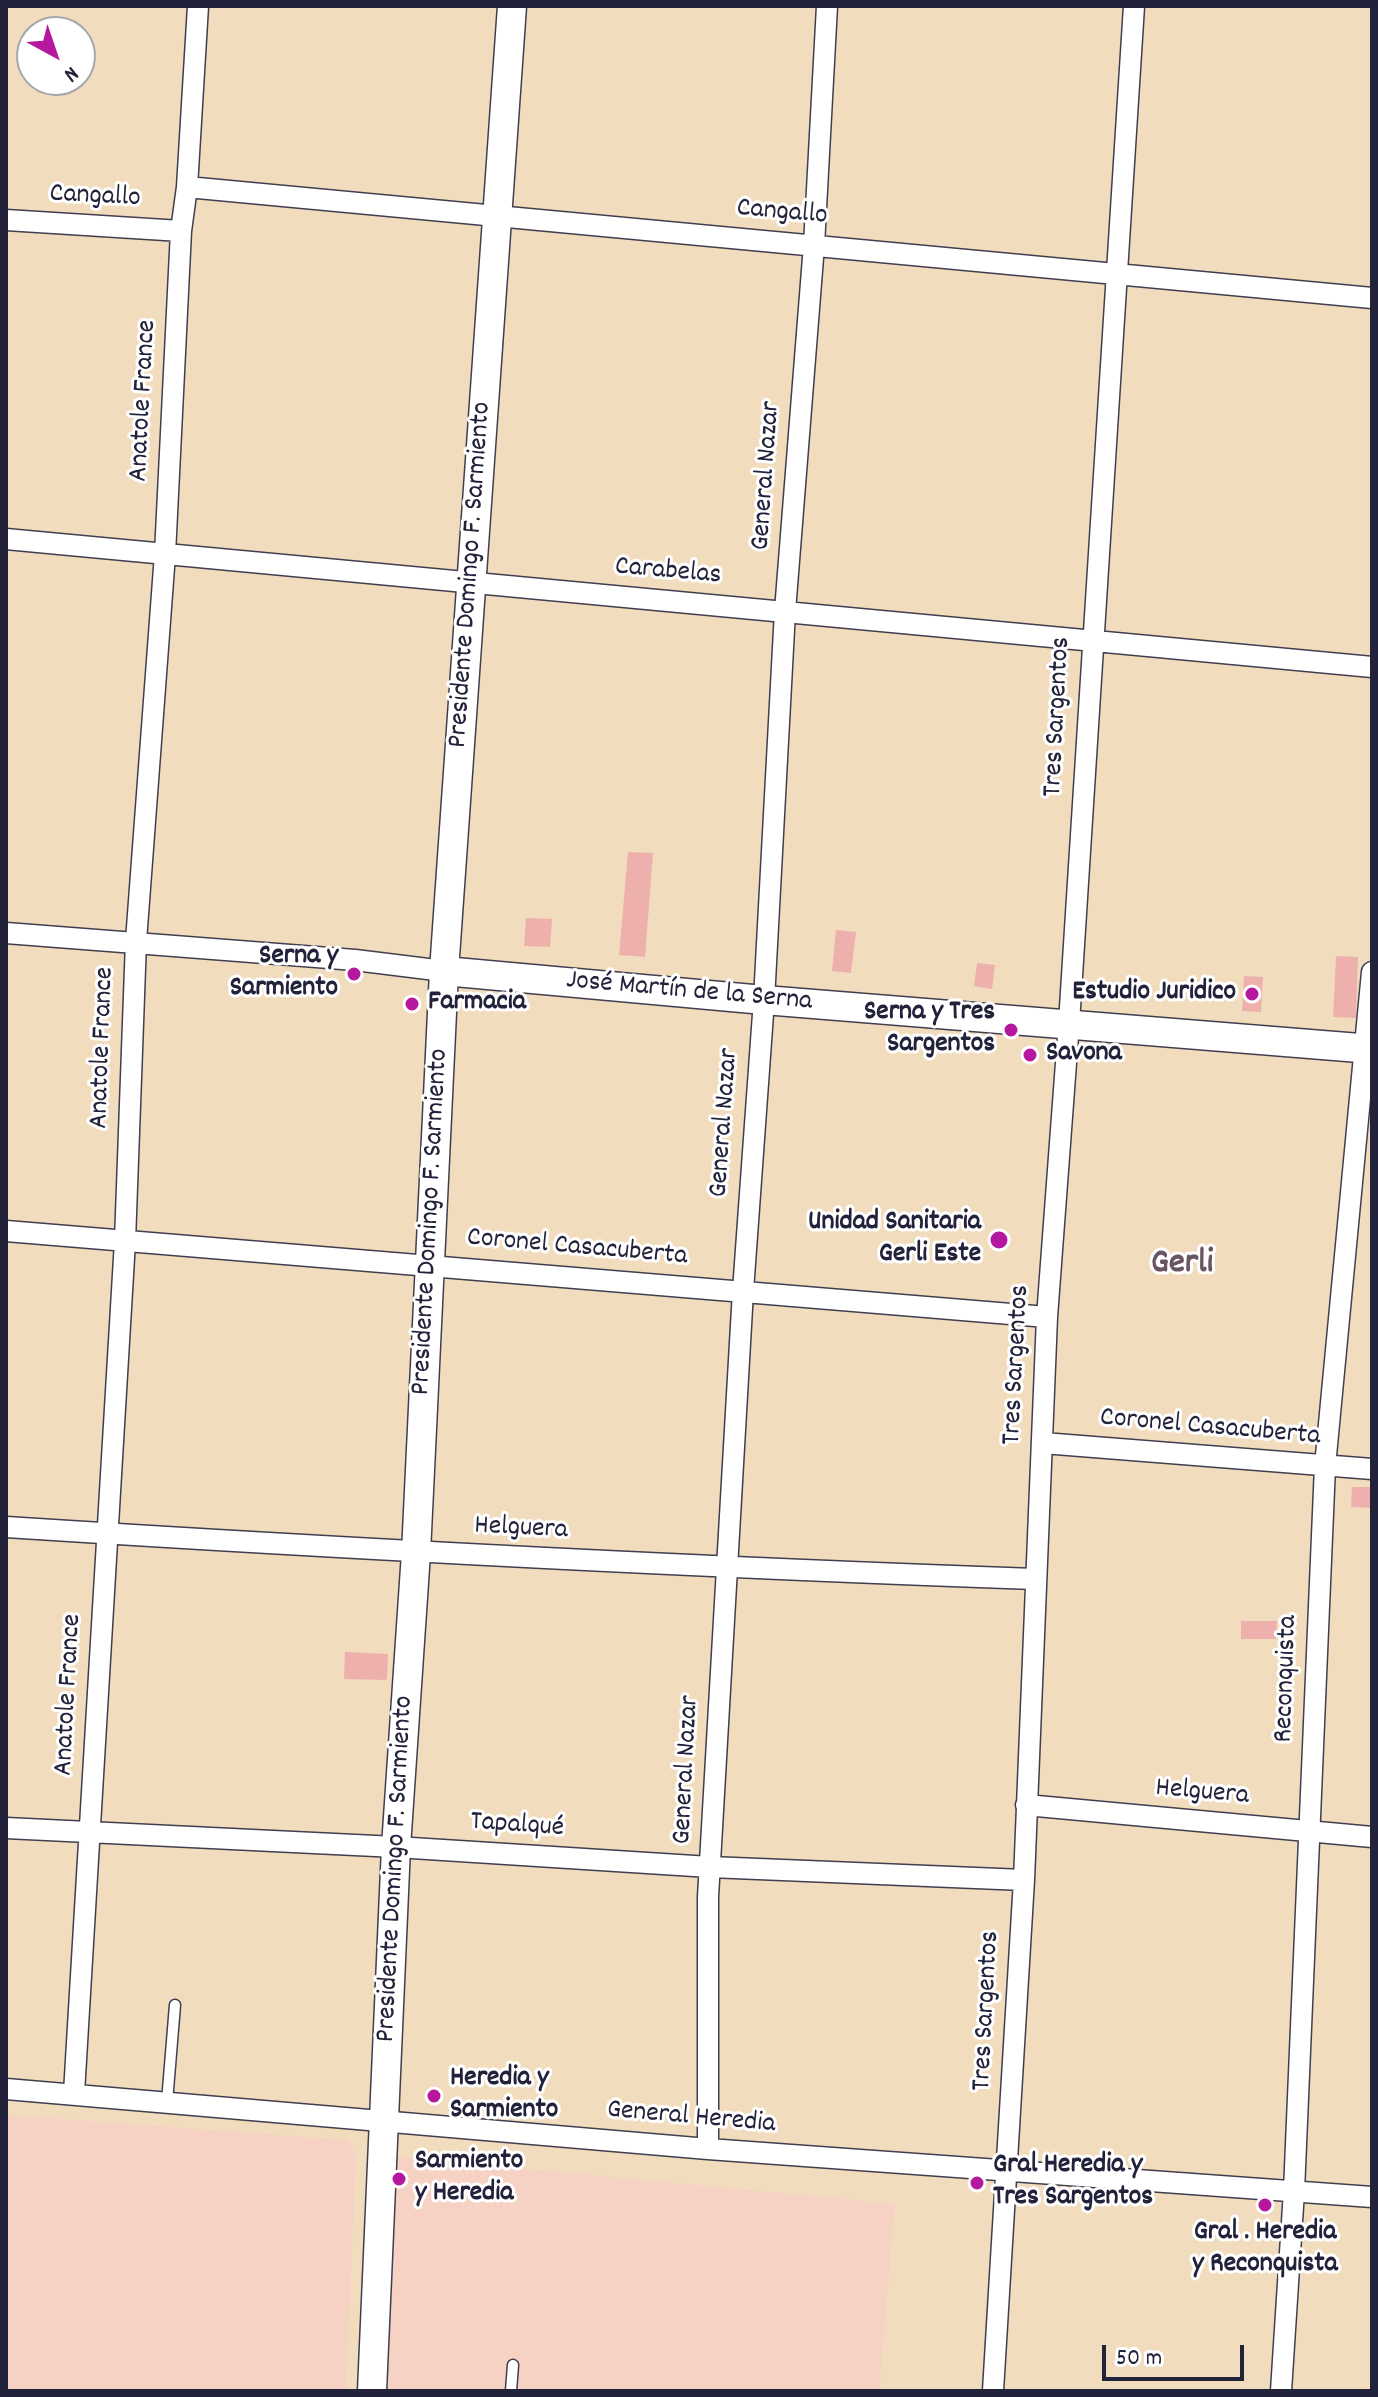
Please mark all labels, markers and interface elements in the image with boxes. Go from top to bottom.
north arrow [16,16,96,96]
text: N [56,58,85,89]
street label: Cangallo [49,179,141,217]
street label: Cangallo [735,193,829,235]
street label: Anatole France [124,319,166,483]
street label: General Nazar [746,400,790,552]
street label: Presidente Domingo F. Sarmiento [443,401,501,749]
street label: Carabelas [613,552,723,594]
street label: Tres Sargentos [1038,636,1080,798]
place label: Serna y Sarmiento [230,941,338,1007]
marker: Serna y Sarmiento [345,965,363,983]
street label: Anatole France [84,966,124,1130]
street label: José Martín de la Serna [565,966,813,1020]
place label: Estudio Juridico [1072,977,1236,1011]
marker: Estudio Juridico [1243,985,1261,1003]
place label: Farmacia [428,987,526,1021]
marker: Farmacia [403,995,421,1013]
place label: Serna y Tres Sargentos [864,997,995,1063]
marker: Serna y Tres Sargentos [1002,1021,1020,1039]
place label: Savona [1046,1038,1122,1072]
marker: Savona [1021,1046,1039,1064]
street label: General Nazar [704,1047,748,1199]
street label: Presidente Domingo F. Sarmiento [406,1048,458,1396]
place label: Unidad Sanitaria Gerli Este [808,1207,981,1273]
street label: Coronel Casacuberta [465,1223,689,1275]
marker: Unidad Sanitaria Gerli Este [988,1229,1010,1251]
district label: Gerli [1151,1244,1213,1288]
street label: Tres Sargentos [997,1284,1039,1446]
street label: Coronel Casacuberta [1098,1403,1322,1455]
street label: Helguera [473,1511,569,1549]
street label: Anatole France [49,1613,91,1777]
street label: Reconquista [1269,1615,1307,1743]
street label: Presidente Domingo F. Sarmiento [371,1695,423,2043]
street label: General Nazar [667,1695,709,1845]
street label: Helguera [1154,1773,1250,1815]
street label: Tapalqué [469,1807,565,1847]
street label: Tres Sargentos [967,1930,1009,2092]
place label: Heredia y Sarmiento [450,2063,558,2129]
marker: Heredia y Sarmiento [425,2087,443,2105]
street label: General Heredia [605,2095,777,2143]
place label: Sarmiento y Heredia [415,2146,523,2212]
place label: Gral Heredia y Tres Sargentos [993,2150,1153,2216]
marker: Sarmiento y Heredia [390,2170,408,2188]
marker: Gral Heredia y Tres Sargentos [968,2174,986,2192]
marker: Gral . Heredia y Reconquista [1256,2196,1274,2214]
place label: Gral . Heredia y Reconquista [1192,2217,1338,2283]
scale bar [1106,2329,1248,2379]
text: 50 m [1116,2342,1162,2376]

